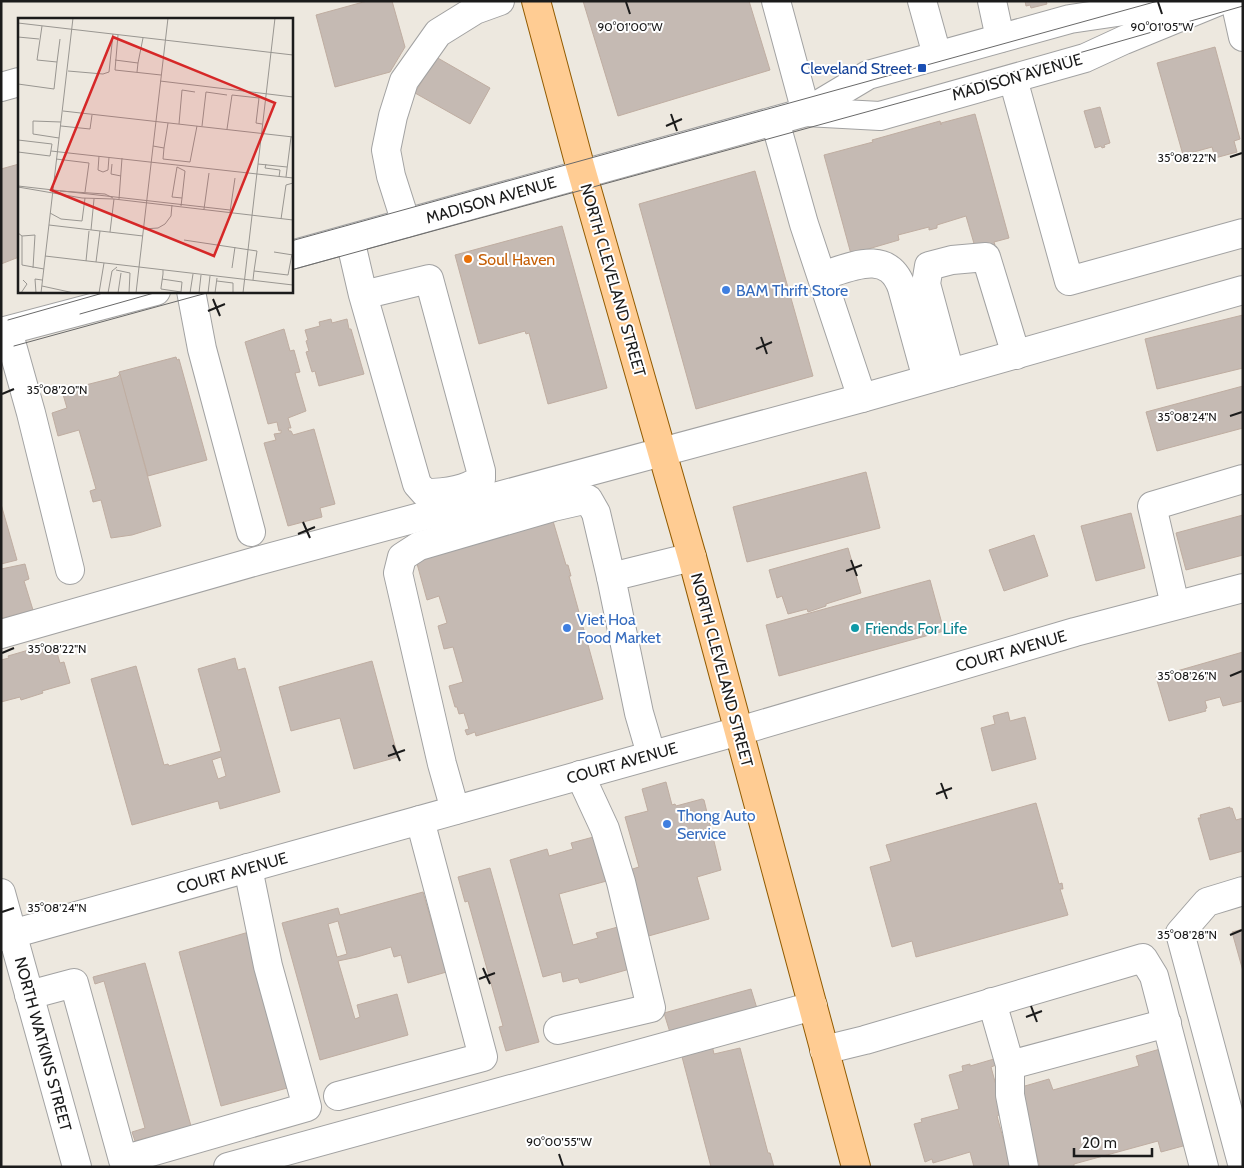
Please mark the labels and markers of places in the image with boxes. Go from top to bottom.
place label: Cleveland Street [800,59,913,78]
marker: Cleveland Street [916,62,928,74]
place label: Soul Haven [478,250,555,269]
marker: Soul Haven [462,253,474,265]
place label: BAM Thrift Store [736,281,848,300]
marker: BAM Thrift Store [720,284,732,296]
place label: Viet Hoa Food Market [577,610,661,647]
place label: Friends For Life [865,619,967,638]
marker: Viet Hoa Food Market [561,622,573,634]
marker: Friends For Life [849,622,861,634]
place label: Thong Auto Service [677,806,756,843]
marker: Thong Auto Service [661,818,673,830]

